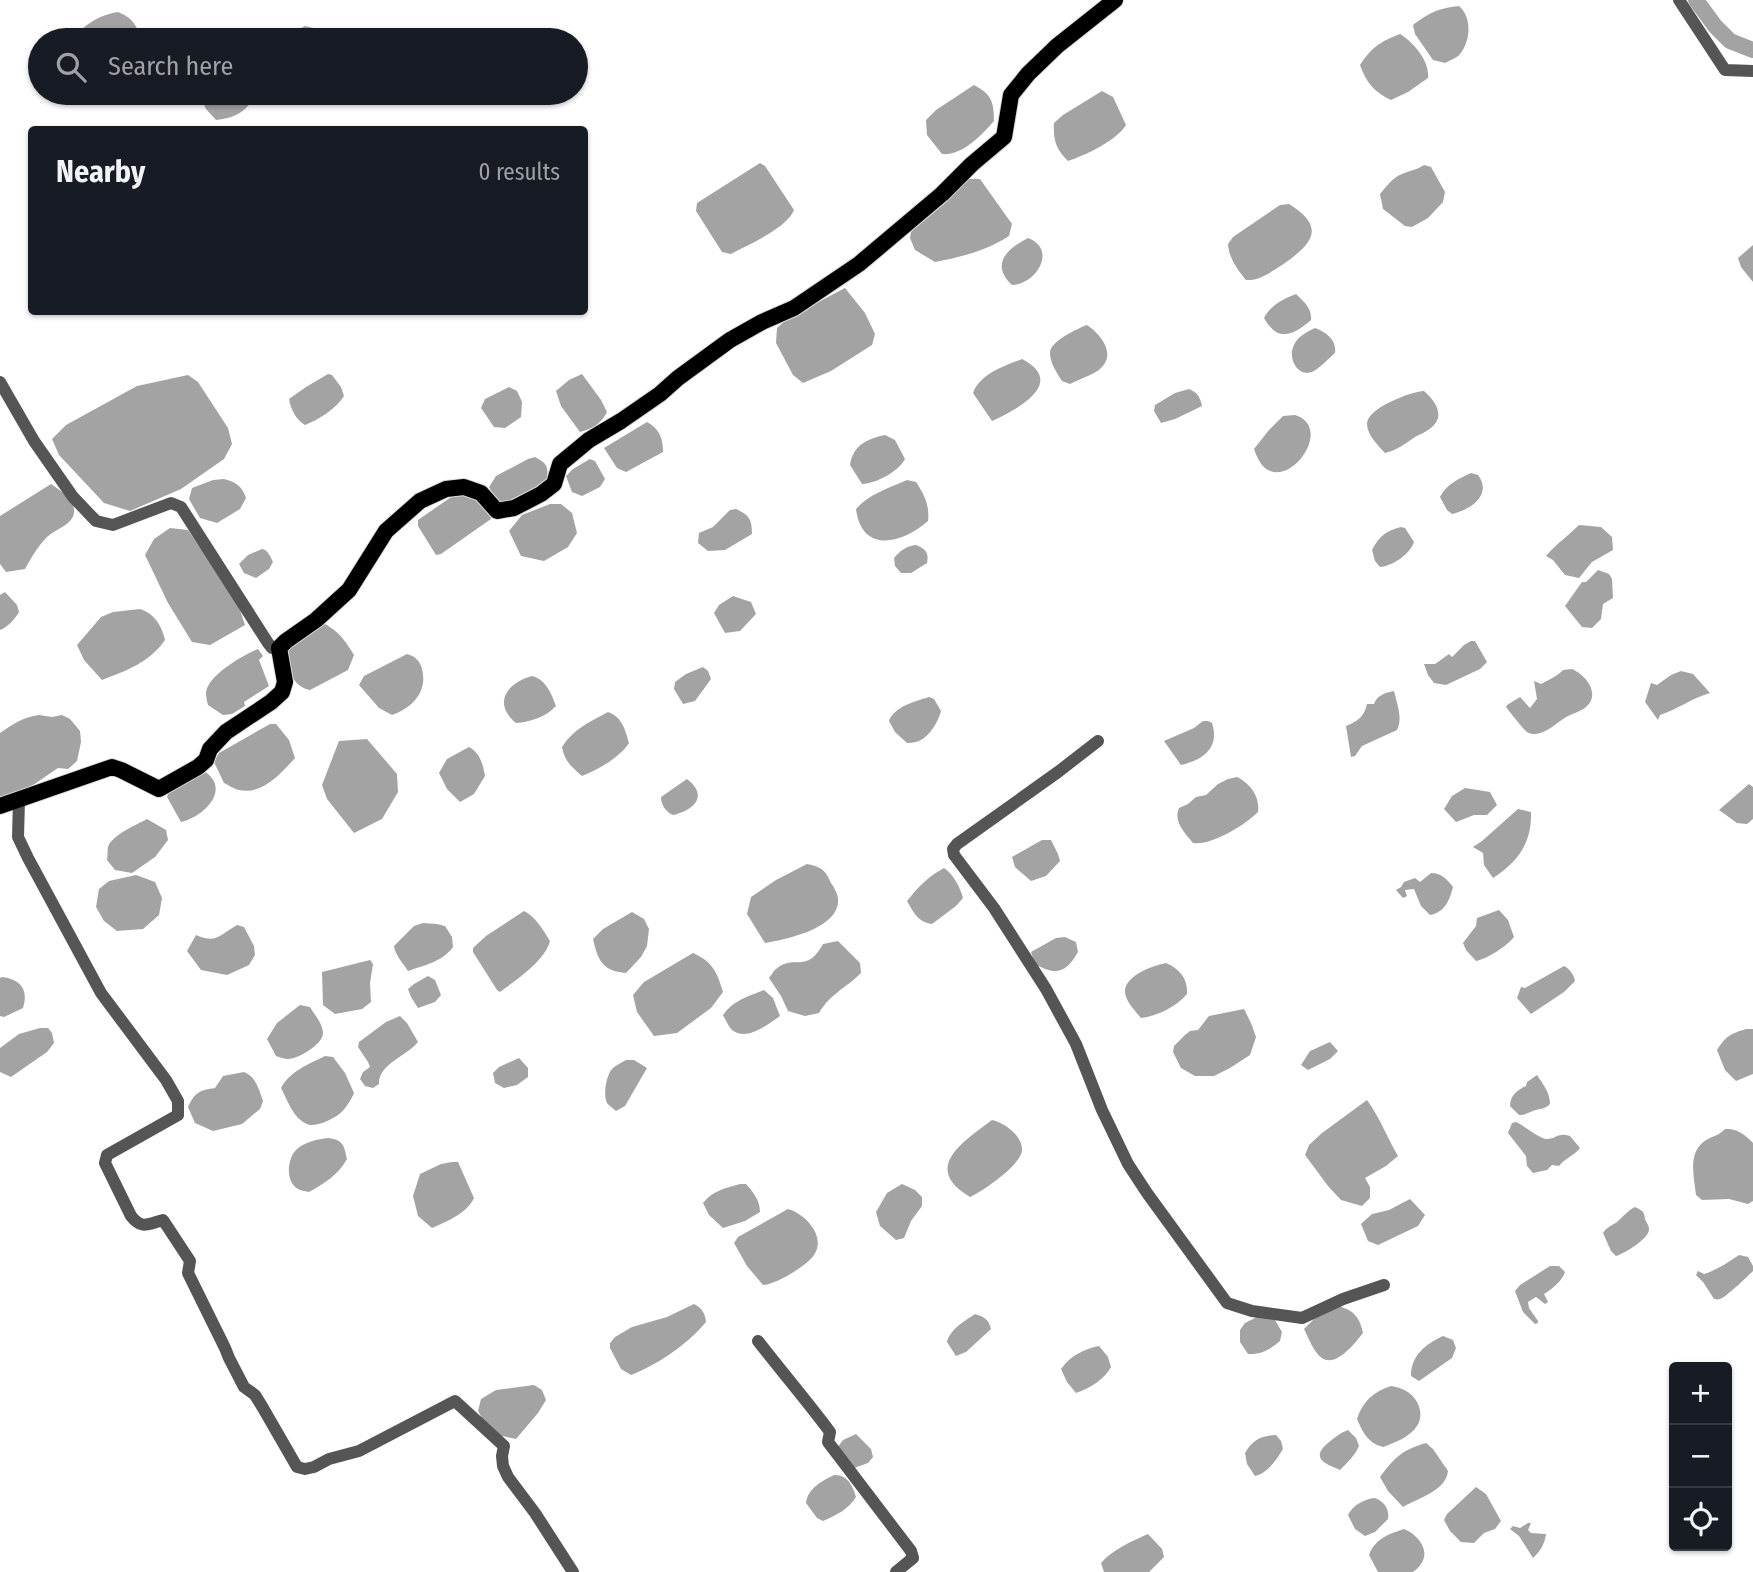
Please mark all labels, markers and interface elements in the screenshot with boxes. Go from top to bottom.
search box [28,28,588,105]
icon: search [52,48,90,86]
text: Search here [108,51,233,82]
text: Nearby [56,154,145,190]
text: 0 results [479,158,560,186]
map controls [1669,1362,1732,1551]
button: + [1669,1362,1732,1425]
button: − [1669,1425,1732,1488]
button: locate [1669,1488,1732,1551]

